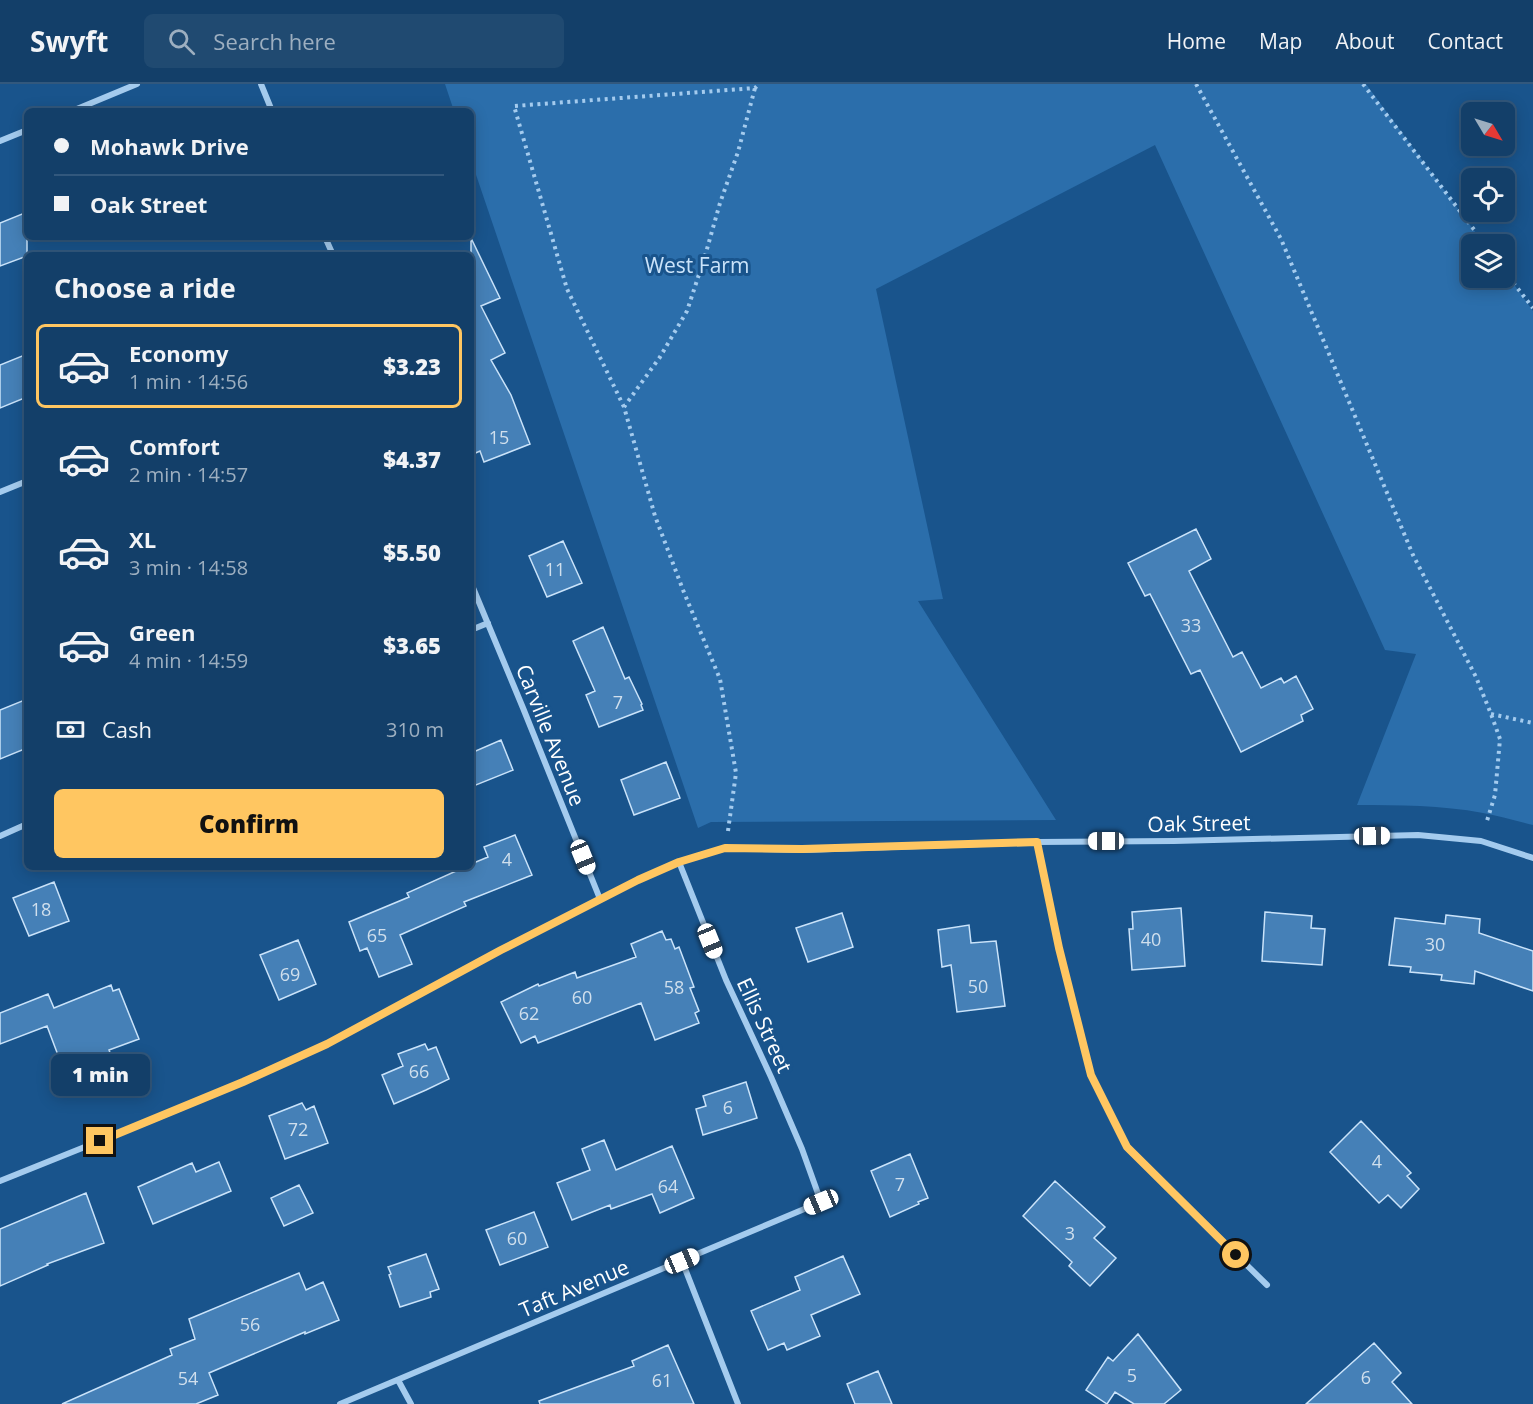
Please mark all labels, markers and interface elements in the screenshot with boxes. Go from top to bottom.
search box [144,14,564,68]
text: Swyft [30,22,108,60]
icon: search [165,25,198,58]
text: Search here [213,26,336,56]
text: Home [1167,27,1226,55]
text: Map [1259,27,1302,55]
text: About [1335,27,1395,55]
text: Contact [1428,27,1503,55]
north arrow [1461,102,1515,156]
map controls [1461,102,1515,288]
text: Mohawk Drive [90,131,249,161]
button: locate [1461,168,1515,222]
text: Oak Street [90,189,207,219]
button: layers [1461,234,1515,288]
park label: West Farm [645,251,749,279]
text: Choose a ride [54,269,236,306]
text: Economy [129,338,228,368]
icon: car [57,339,111,393]
text: $3.23 [383,351,441,381]
text: 1 min · 14:56 [129,368,248,395]
house number: 15 [489,425,509,449]
text: Comfort [129,431,220,461]
icon: car [57,432,111,486]
text: $4.37 [383,444,441,474]
text: 2 min · 14:57 [129,461,248,488]
text: XL [129,524,156,554]
icon: car [57,525,111,579]
text: $5.50 [383,537,441,567]
text: 3 min · 14:58 [129,554,248,581]
house number: 11 [545,557,565,581]
house number: 33 [1181,613,1201,637]
text: Green [129,617,195,647]
icon: car [57,618,111,672]
text: $3.65 [383,630,441,660]
text: 4 min · 14:59 [129,647,248,674]
street label: Carville Avenue [510,660,592,810]
house number: 7 [613,690,623,714]
icon: cash [54,713,87,746]
text: Cash [102,714,152,744]
text: 310 m [386,716,444,743]
button: Confirm [54,789,444,858]
street label: Oak Street [1147,808,1251,838]
car [1354,827,1390,845]
car [1088,832,1124,850]
car [568,837,598,877]
house number: 4 [502,847,512,871]
house number: 18 [31,897,51,921]
car [695,921,725,961]
house number: 65 [367,923,387,947]
house number: 40 [1141,927,1161,951]
house number: 30 [1425,932,1445,956]
house number: 69 [280,962,300,986]
street label: Ellis Street [731,973,799,1077]
house number: 50 [968,974,988,998]
house number: 58 [664,975,684,999]
house number: 60 [572,985,592,1009]
house number: 62 [519,1001,539,1025]
callout: 1 min [51,1054,150,1096]
house number: 66 [409,1059,429,1083]
text: 1 min [72,1061,129,1088]
house number: 6 [723,1095,733,1119]
house number: 72 [288,1117,308,1141]
route end [86,1127,113,1154]
house number: 4 [1372,1149,1382,1173]
house number: 7 [895,1172,905,1196]
house number: 64 [658,1174,678,1198]
car [801,1187,841,1217]
house number: 3 [1065,1221,1075,1245]
house number: 60 [507,1226,527,1250]
route start [1222,1241,1249,1268]
car [662,1246,702,1276]
street label: Taft Avenue [515,1252,633,1324]
house number: 56 [240,1312,260,1336]
house number: 5 [1127,1363,1137,1387]
house number: 6 [1361,1365,1371,1389]
house number: 54 [178,1366,198,1390]
house number: 61 [652,1368,672,1392]

